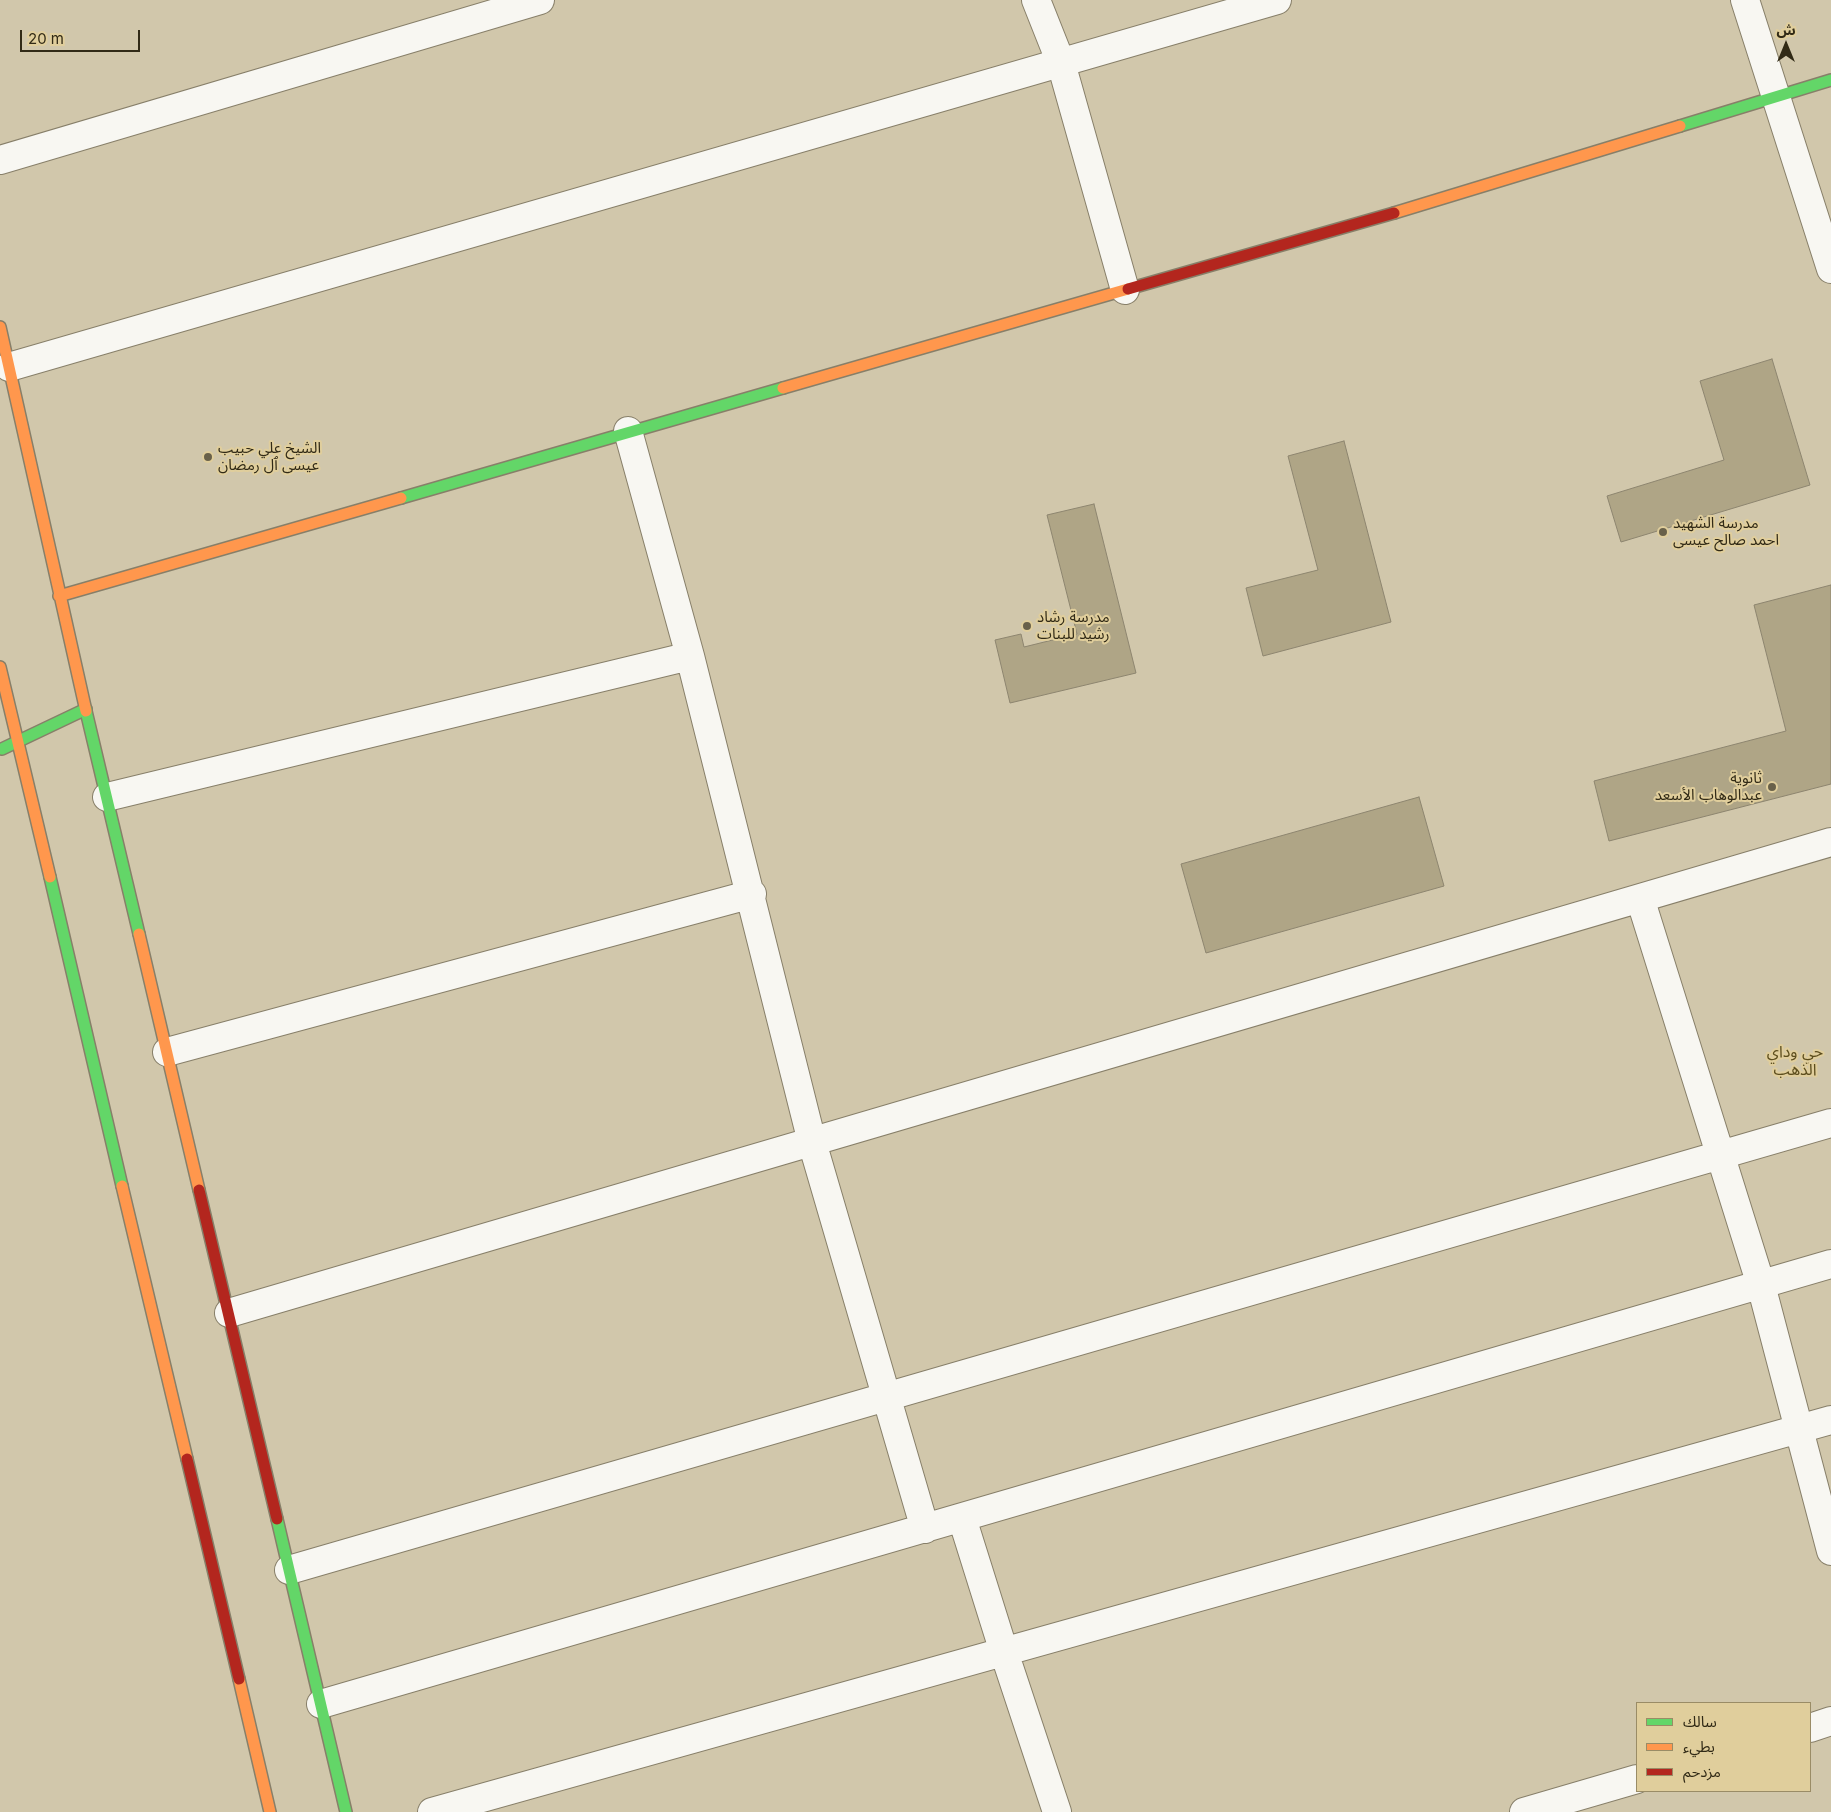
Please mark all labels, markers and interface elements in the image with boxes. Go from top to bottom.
scale bar [22,20,142,52]
north arrow [1761,20,1811,70]
text: ش [1776,21,1796,38]
text: 20 m [28,29,64,48]
place label: الشيخ علي حبيب عيسى ٱل رمضان [218,439,321,474]
marker: الشيخ علي حبيب عيسى ٱل رمضان [202,451,214,463]
place label: مدرسة الشهيد احمد صالح عيسى [1673,514,1779,549]
marker: مدرسة الشهيد احمد صالح عيسى [1657,526,1669,538]
place label: مدرسة رشاد رشيد للبنات [1037,608,1110,643]
marker: مدرسة رشاد رشيد للبنات [1021,620,1033,632]
place label: ثانوية عبدالوهاب الأسعد [1655,769,1762,804]
marker: ثانوية عبدالوهاب الأسعد [1766,781,1778,793]
district label: حي وداي الذهب [1767,1042,1823,1080]
legend [1636,1702,1811,1792]
text: سالك [1683,1712,1717,1731]
text: بطيء [1683,1737,1715,1756]
text: مزدحم [1683,1762,1721,1781]

